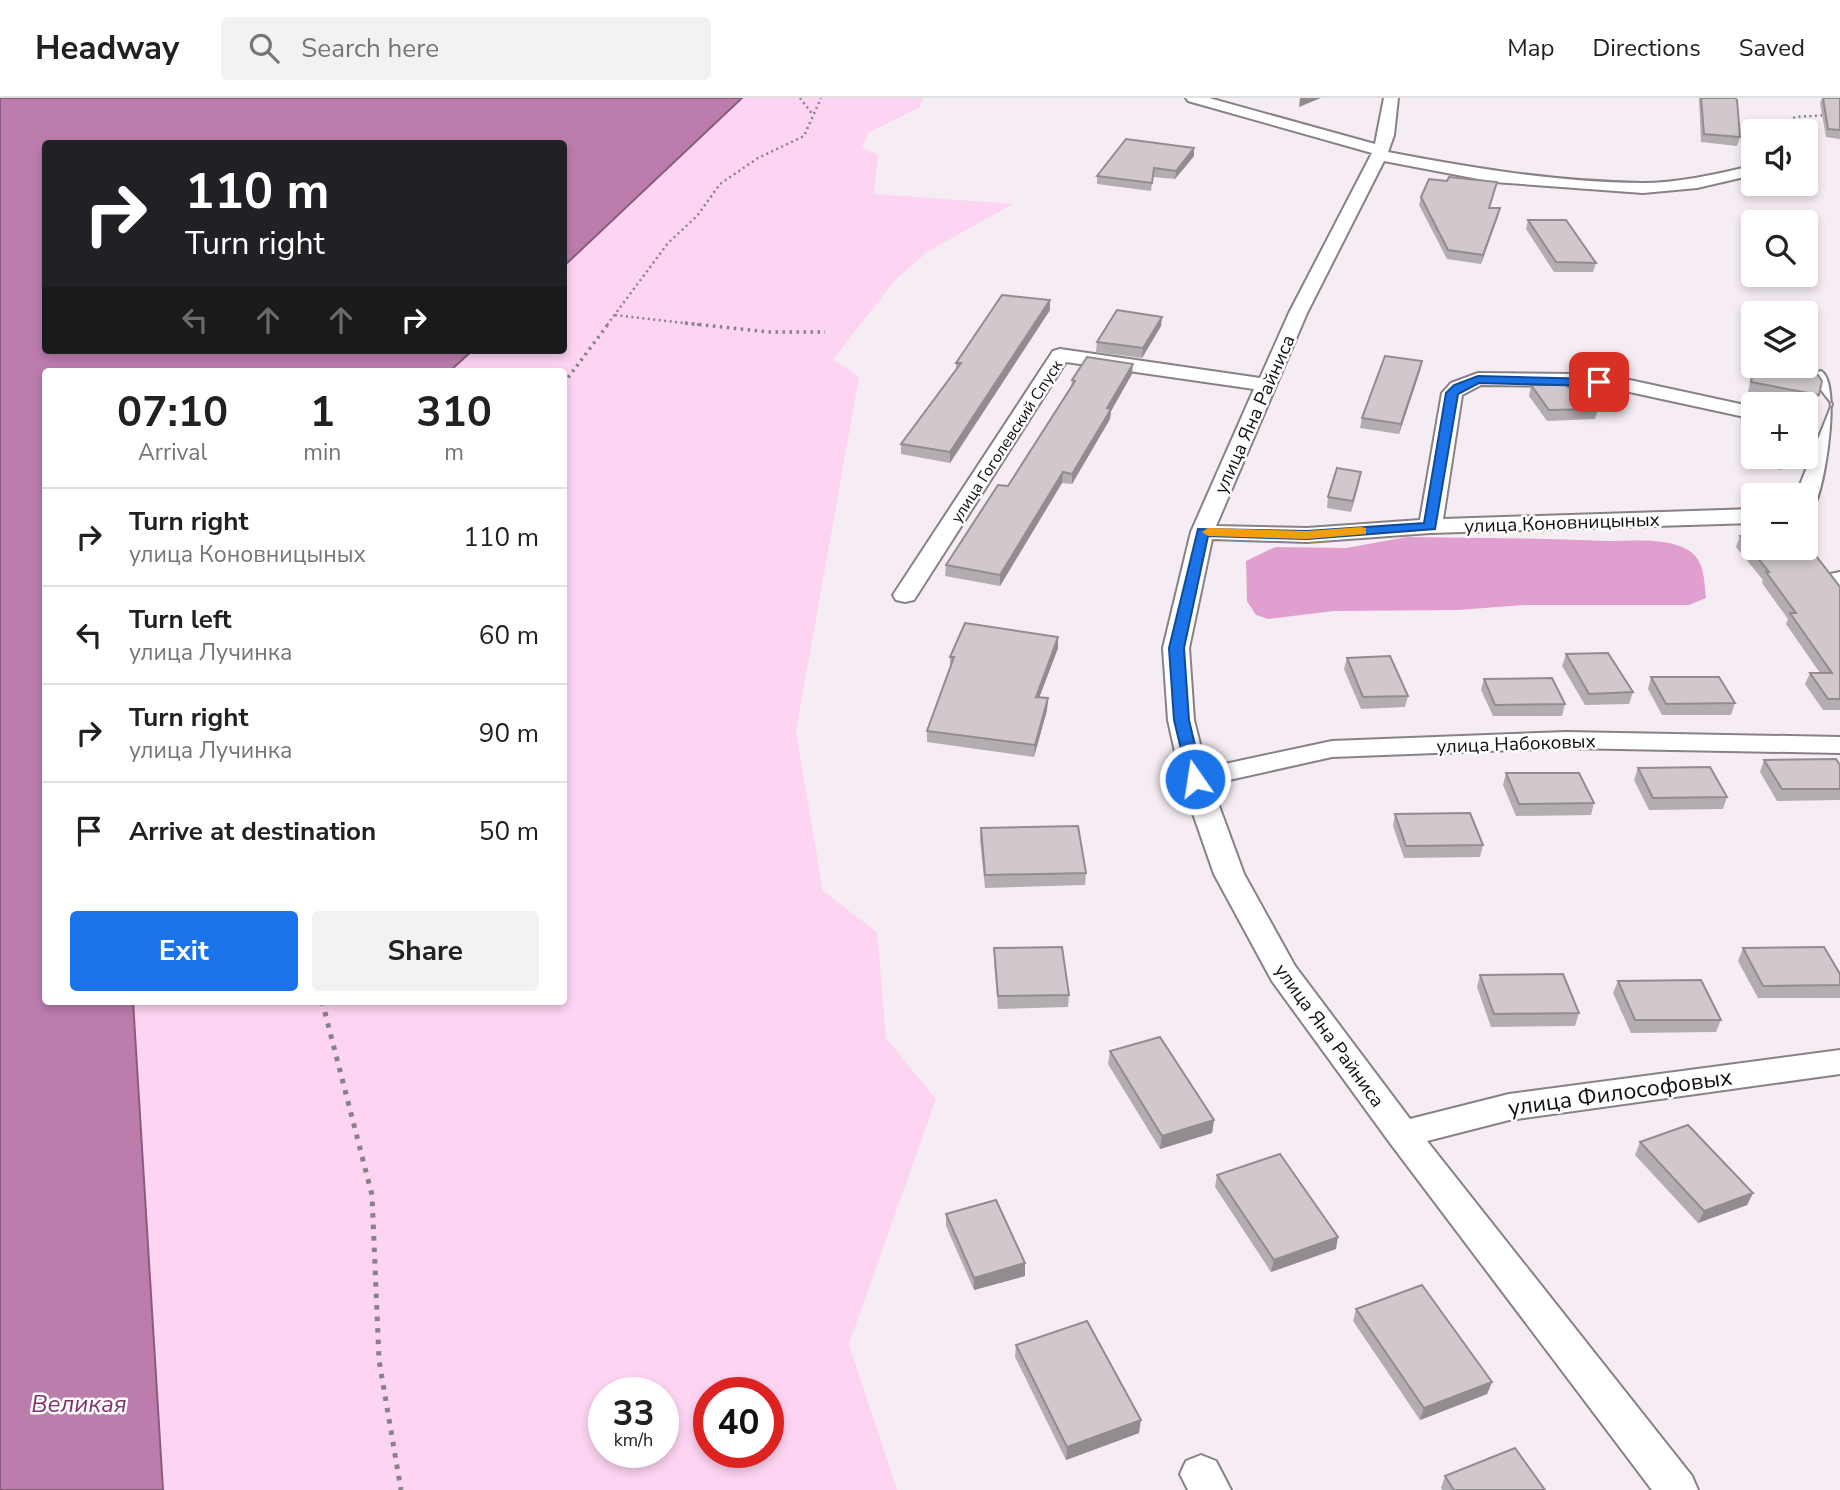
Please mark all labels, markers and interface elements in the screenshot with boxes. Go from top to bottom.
search box [221,17,711,80]
text: Headway [35,26,179,71]
icon: search [245,29,283,67]
text: Search here [301,31,439,66]
text: Map [1507,32,1554,64]
text: Directions [1592,32,1701,64]
text: Saved [1739,32,1805,64]
map controls [1741,119,1818,560]
button: sound [1741,119,1818,196]
text: 110 m [185,158,329,225]
icon: right [70,168,161,259]
button: search [1741,210,1818,287]
text: Turn right [185,222,325,265]
icon: left [176,301,214,339]
icon: ahead [249,301,287,339]
icon: ahead [322,301,360,339]
icon: right [395,301,433,339]
button: layers [1741,301,1818,378]
street label: улица Яна Райниса [1208,331,1302,498]
pin [1569,352,1629,412]
street label: улица Гоголевский Спуск [946,355,1068,527]
icon: arrive [1580,363,1618,401]
text: 07:10 [117,384,228,441]
text: 1 [310,384,335,441]
text: 310 [416,384,492,441]
button: + [1741,392,1818,469]
text: Arrival [138,437,207,468]
text: min [303,437,341,468]
text: m [444,437,464,468]
button: − [1741,483,1818,560]
text: Turn right [129,504,248,539]
street label: улица Коновницыных [1464,507,1660,539]
icon: right [70,518,108,556]
text: 110 m [463,520,539,555]
text: улица Коновницыных [129,539,366,570]
text: Turn left [129,602,232,637]
icon: left [70,616,108,654]
text: 60 m [479,618,539,653]
text: улица Лучинка [129,637,292,668]
text: Turn right [129,700,248,735]
icon: right [70,714,108,752]
text: 90 m [479,716,539,751]
street label: улица Набоковых [1436,728,1596,760]
text: улица Лучинка [129,735,292,766]
position arrow [1158,742,1232,816]
icon: arrive [70,812,108,850]
text: Arrive at destination [129,814,376,849]
text: 50 m [479,814,539,849]
button: Exit [70,911,298,991]
button: Share [312,911,539,991]
street label: улица Яна Райниса [1268,959,1390,1113]
street label: улица Философовых [1506,1061,1734,1124]
speed limit sign: 40 [693,1377,784,1468]
water label: Великая [31,1388,127,1420]
text: 33 [612,1390,655,1437]
text: km/h [614,1428,653,1452]

